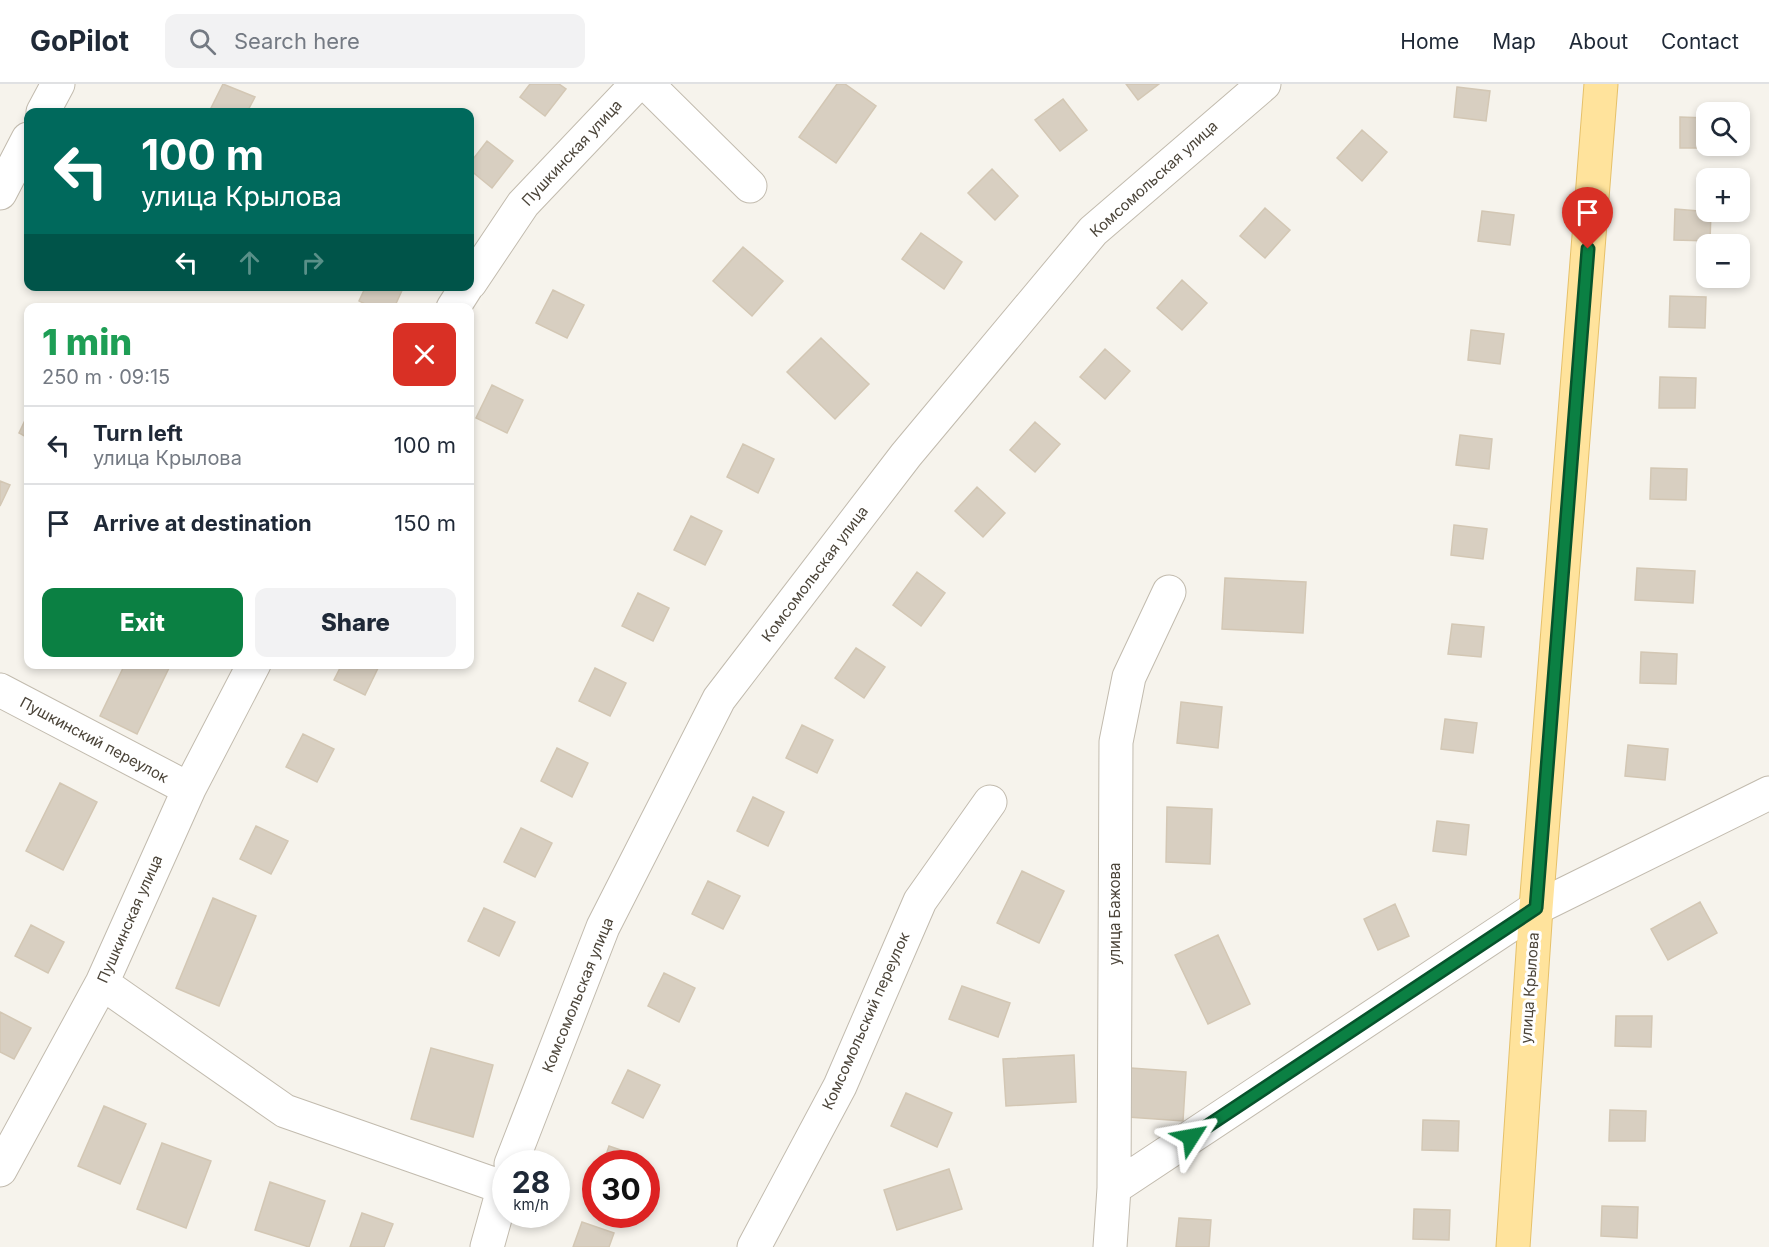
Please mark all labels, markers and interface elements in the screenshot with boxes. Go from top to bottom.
search box [165,14,585,68]
text: GoPilot [30,24,129,58]
icon: search [186,25,219,58]
text: Search here [234,28,360,54]
text: Home [1400,29,1459,54]
text: Map [1492,29,1536,54]
text: About [1569,29,1628,54]
text: Contact [1661,29,1739,54]
street label: Пушкинская улица [518,96,626,210]
map controls [1696,102,1750,288]
button: search [1696,102,1750,156]
street label: Комсомольская улица [1086,116,1221,241]
text: 100 m [141,129,264,180]
icon: left [42,132,120,210]
button: + [1696,168,1750,222]
text: улица Крылова [141,180,342,213]
pin [1562,187,1613,249]
icon: arrive [1571,196,1604,229]
button: − [1696,234,1750,288]
icon: left [170,246,203,279]
icon: ahead [233,246,266,279]
icon: right [296,246,329,279]
text: 1 min [42,320,132,364]
button: close [393,323,456,386]
text: 250 m · 09:15 [42,365,170,389]
text: Turn left [93,420,183,446]
icon: left [42,429,75,462]
text: 100 m [394,432,456,458]
text: улица Крылова [93,446,242,470]
street label: Комсомольская улица [757,502,872,645]
icon: arrive [42,507,75,540]
text: Arrive at destination [93,510,312,536]
text: 150 m [394,510,456,536]
button: Exit [42,588,243,657]
button: Share [255,588,456,657]
street label: Пушкинский переулок [17,692,172,787]
street label: Пушкинская улица [93,852,166,986]
street label: улица Бажова [1105,863,1124,965]
street label: Комсомольская улица [538,915,617,1075]
street label: Комсомольский переулок [818,929,913,1113]
street label: улица Крылова [1516,932,1543,1044]
position arrow [1159,1105,1223,1169]
speed limit sign: 30 [582,1150,660,1228]
text: 28 [512,1164,550,1200]
text: km/h [513,1195,549,1214]

